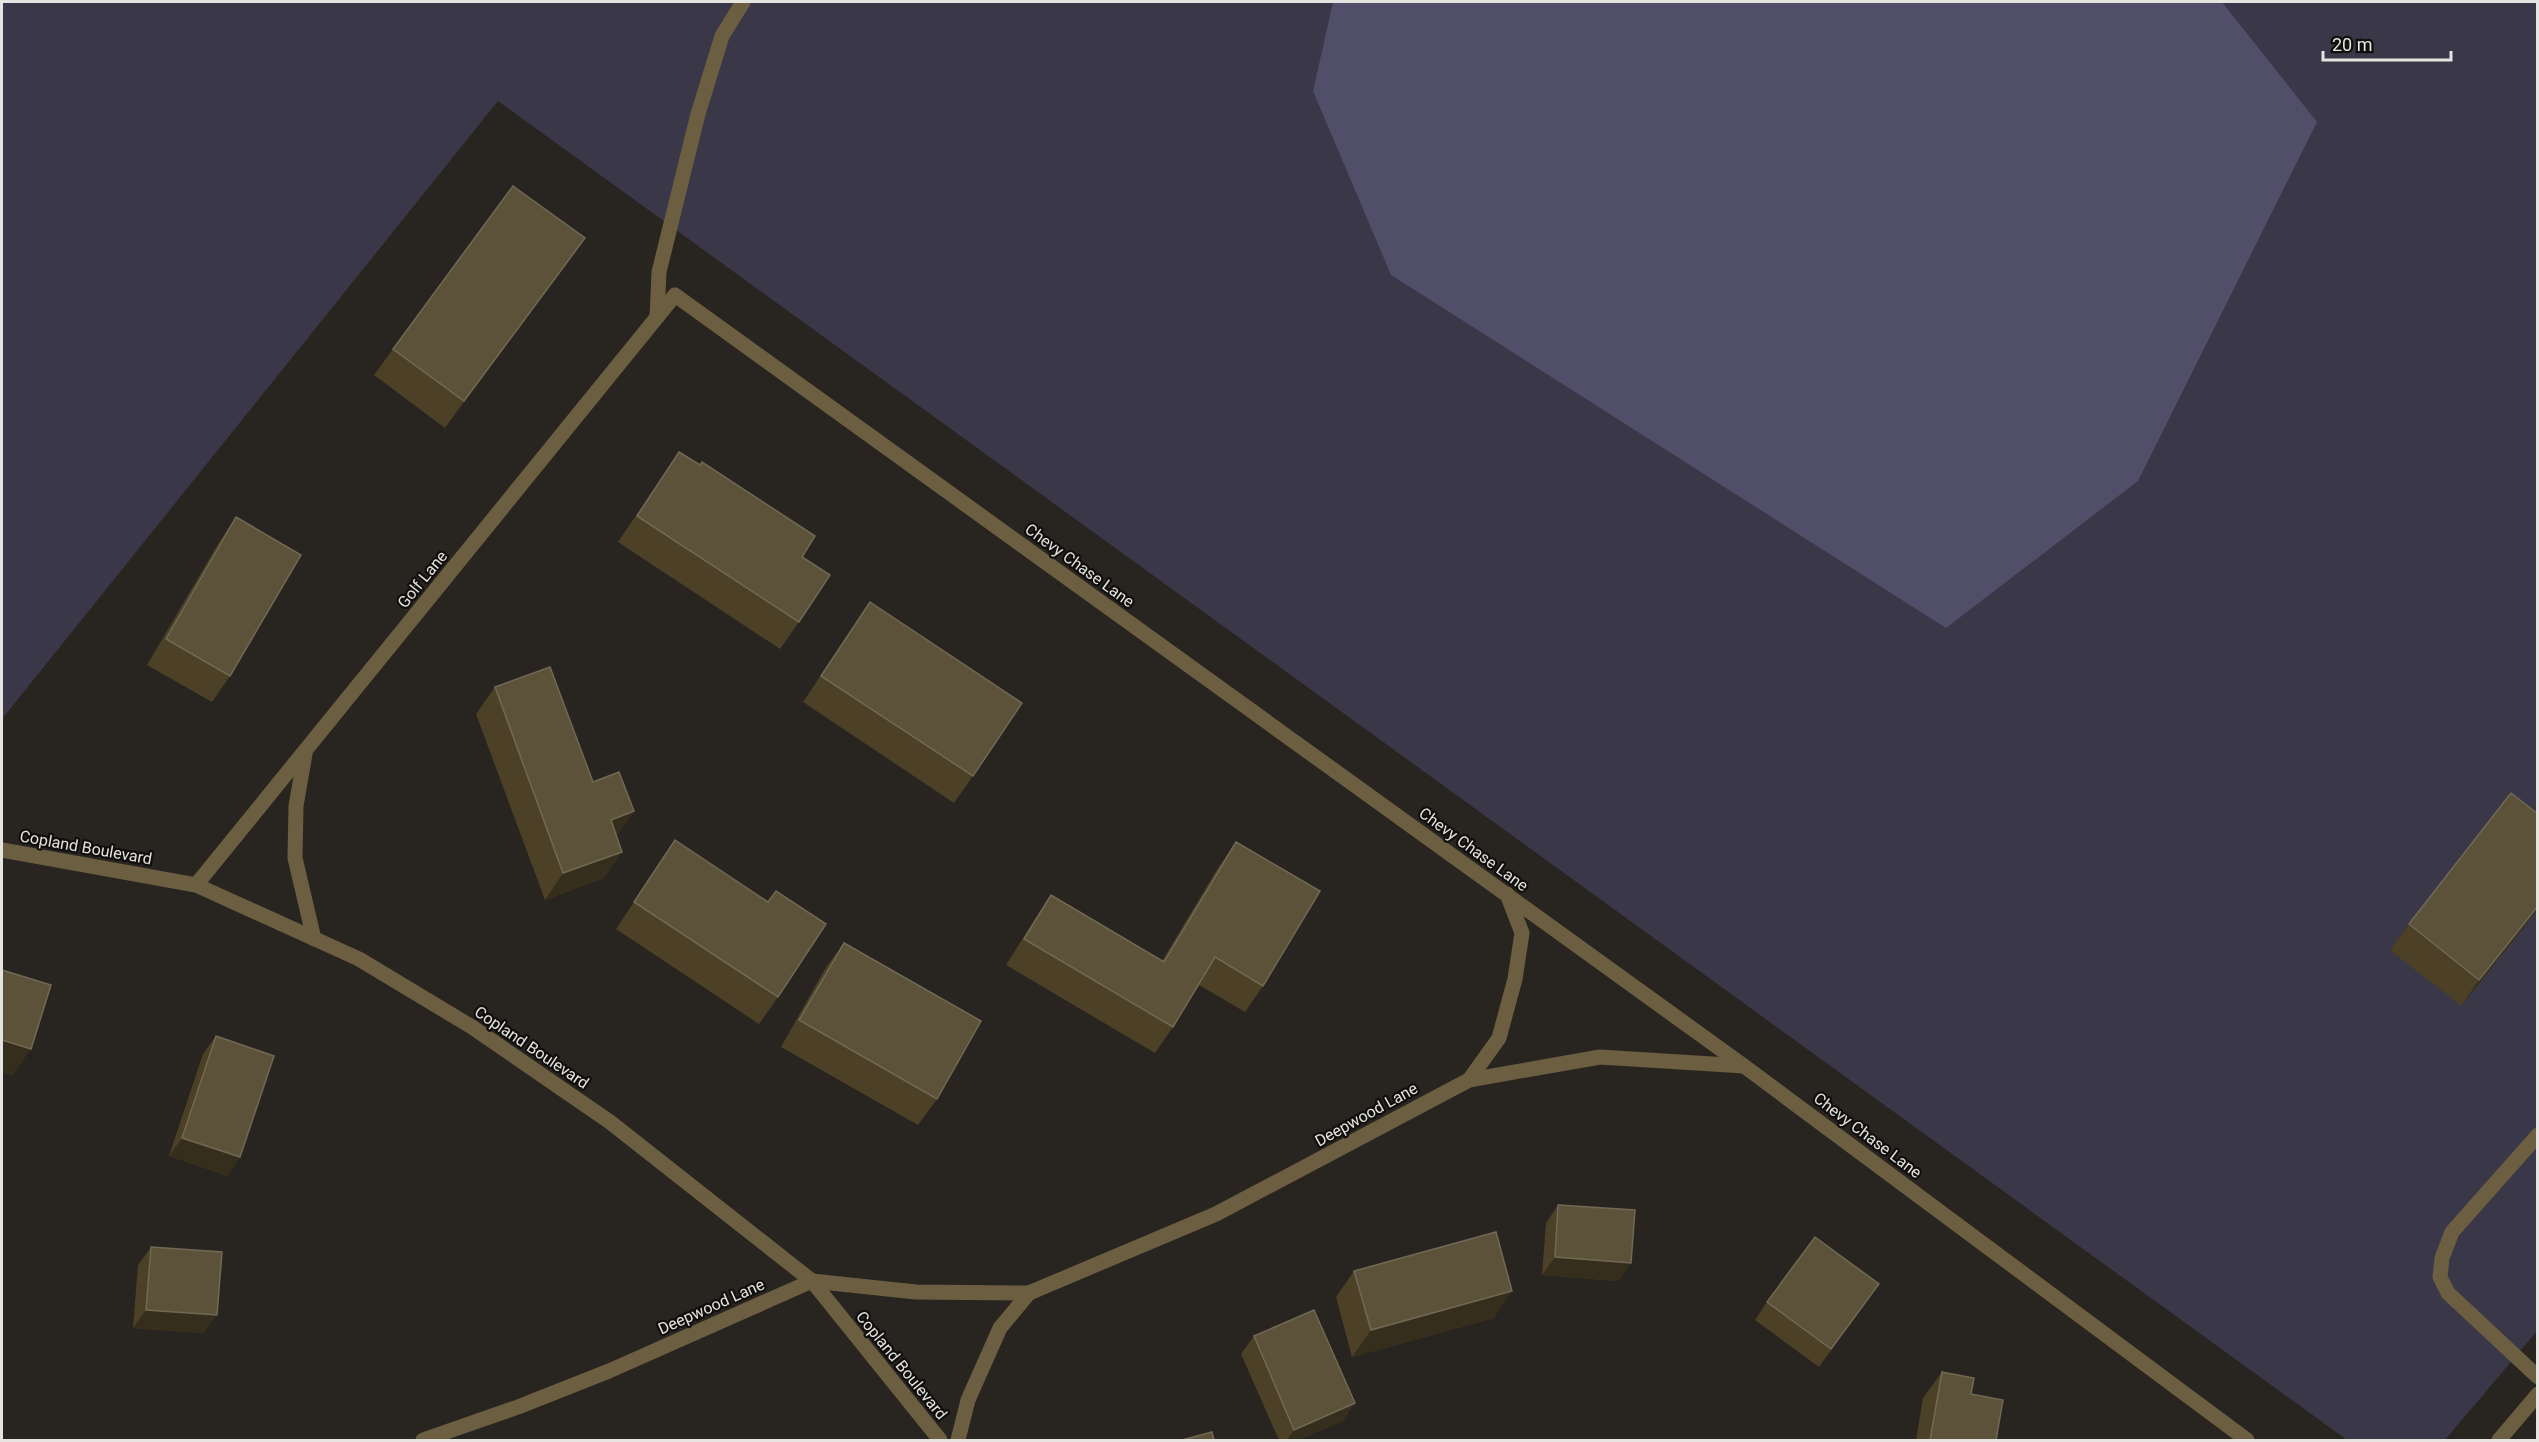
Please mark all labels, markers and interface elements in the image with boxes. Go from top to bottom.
scale bar [2323,24,2450,62]
text: 20 m [2332,34,2372,55]
street label: Chevy Chase Lane [1021,519,1138,611]
street label: Golf Lane [394,547,451,612]
street label: Chevy Chase Lane [1415,803,1532,895]
street label: Copland Boulevard [18,827,153,868]
street label: Copland Boulevard [471,1002,592,1093]
street label: Deepwood Lane [1312,1078,1421,1150]
street label: Chevy Chase Lane [1810,1089,1925,1182]
street label: Deepwood Lane [655,1275,767,1338]
street label: Copland Boulevard [852,1307,951,1423]

